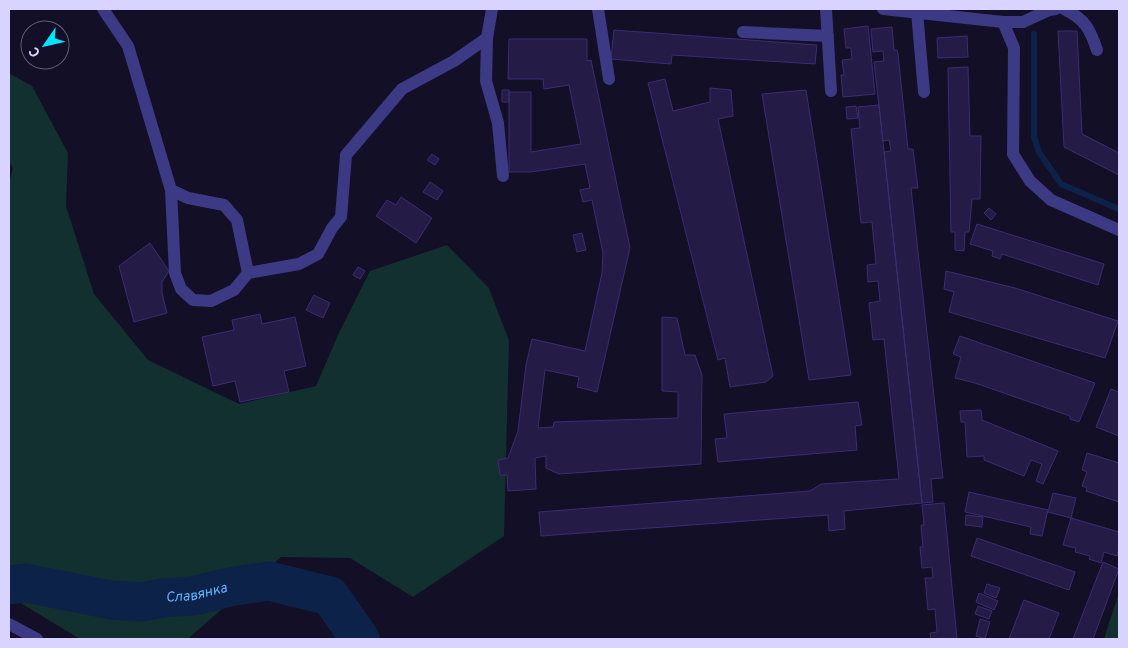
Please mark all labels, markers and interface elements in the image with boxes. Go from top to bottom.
north arrow [20,20,70,70]
text: С [26,43,45,60]
water label: Славянка [165,579,230,606]

